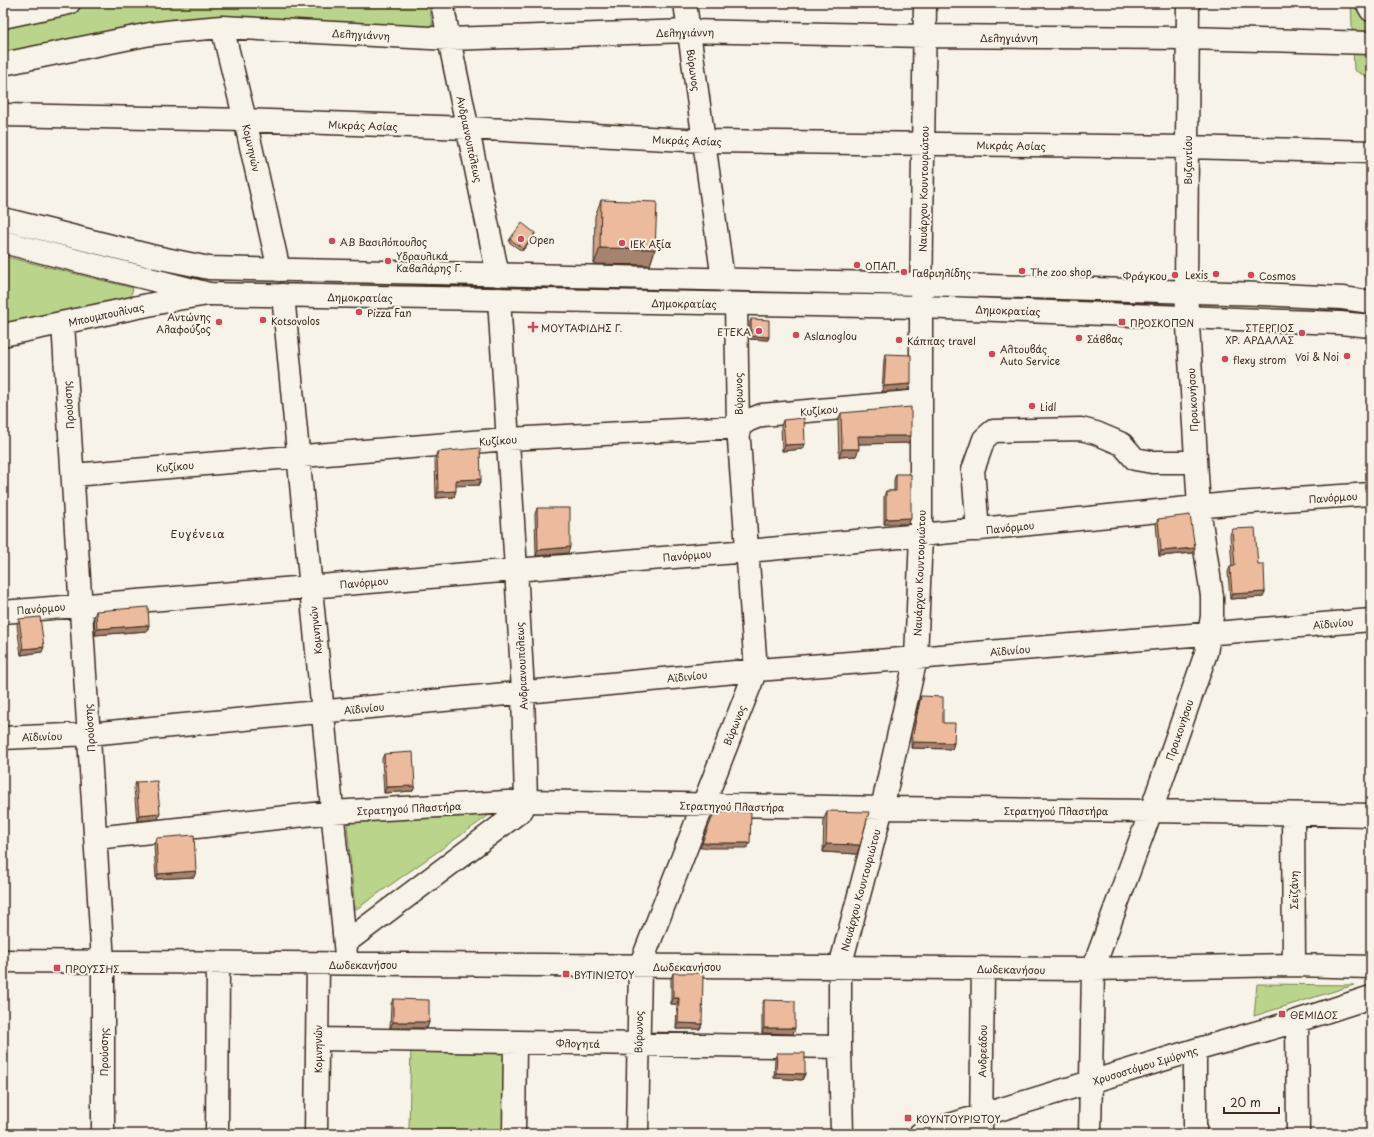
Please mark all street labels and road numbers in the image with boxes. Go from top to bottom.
street label: Δεληγιάννη [656,24,714,40]
street label: Δεληγιάννη [332,25,390,43]
street label: Δεληγιάννη [980,30,1038,45]
street label: Βύρωνος [684,48,704,92]
street label: Ανδριανουπόλεως [454,94,486,184]
street label: Μικράς Ασίας [328,116,398,134]
street label: Κομνηνών [239,123,265,173]
street label: Ναυάρχου Κουντουριώτου [914,126,932,252]
street label: Μικράς Ασίας [652,131,722,149]
street label: Βυζαντίου [1180,135,1195,184]
street label: Μικράς Ασίας [976,137,1046,153]
street label: Δημοκρατίας [327,289,393,305]
street label: Δημοκρατίας [651,295,717,311]
street label: Μπουμπουλίνας [67,299,145,329]
street label: Δημοκρατίας [975,301,1041,319]
street label: Προικονήσου [1183,367,1201,432]
street label: Βύρωνος [730,373,746,415]
street label: Προύσσης [59,380,77,430]
street label: Κυζίκου [799,401,839,419]
street label: Κυζίκου [478,431,518,449]
street label: Κυζίκου [155,457,195,475]
street label: Πανόρμου [1308,488,1358,506]
street label: Ναυάρχου Κουντουριώτου [909,509,929,636]
street label: Πανόρμου [985,517,1035,537]
street label: Πανόρμου [662,545,712,565]
street label: Πανόρμου [339,572,389,592]
street label: Πανόρμου [16,598,66,618]
street label: Κομνηνών [305,605,325,655]
street label: Αϊδινίου [1312,614,1354,632]
street label: Ανδριανουπόλεως [511,622,531,710]
street label: Αϊδινίου [989,641,1031,659]
street label: Αϊδινίου [666,666,708,686]
street label: Προικονήσου [1161,697,1197,763]
street label: Αϊδινίου [343,698,385,718]
street label: Προύσσης [80,703,98,753]
street label: Βύρωνος [719,703,749,747]
street label: Αϊδινίου [21,728,63,744]
street label: Στρατηγού Πλαστήρα [356,798,462,819]
street label: Στρατηγού Πλαστήρα [680,798,785,815]
street label: Στρατηγού Πλαστήρα [1004,803,1109,819]
street label: Ναυάρχου Κουντουριώτου [836,827,884,953]
street label: Σεϊζάνη [1286,871,1301,909]
street label: Δωδεκανήσου [329,957,398,972]
street label: Δωδεκανήσου [653,959,722,974]
street label: Δωδεκανήσου [977,961,1046,977]
street label: Βύρωνος [630,1011,646,1053]
street label: Ανδρεάδου [974,1024,990,1078]
street label: Κομνηνών [310,1025,325,1073]
street label: Προύσσης [96,1028,111,1076]
street label: Φλογητά [556,1035,601,1051]
street label: Χρυσοστόμου Σμύρνης [1091,1042,1199,1088]

